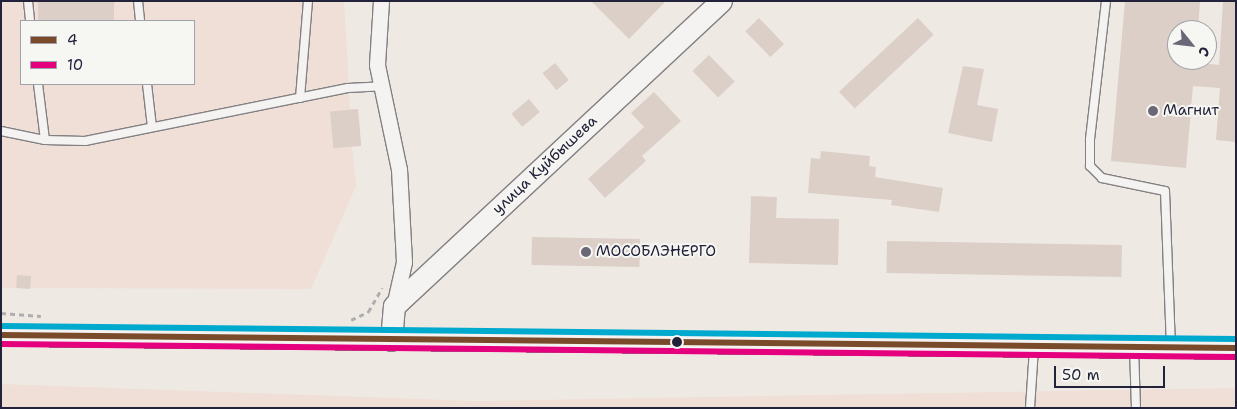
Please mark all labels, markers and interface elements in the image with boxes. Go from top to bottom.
legend [20,20,195,85]
north arrow [1167,20,1217,70]
text: 4 [67,30,78,50]
text: С [1194,44,1214,60]
text: 10 [67,55,83,75]
place label: Магнит [1163,102,1219,120]
marker: Магнит [1147,105,1159,117]
street label: улица Куйбышева [489,112,601,218]
place label: МОСОБЛЭНЕРГО [596,243,716,261]
marker: МОСОБЛЭНЕРГО [580,246,592,258]
unlabelled marker [672,337,682,347]
scale bar [1057,356,1168,388]
text: 50 m [1062,365,1100,385]

